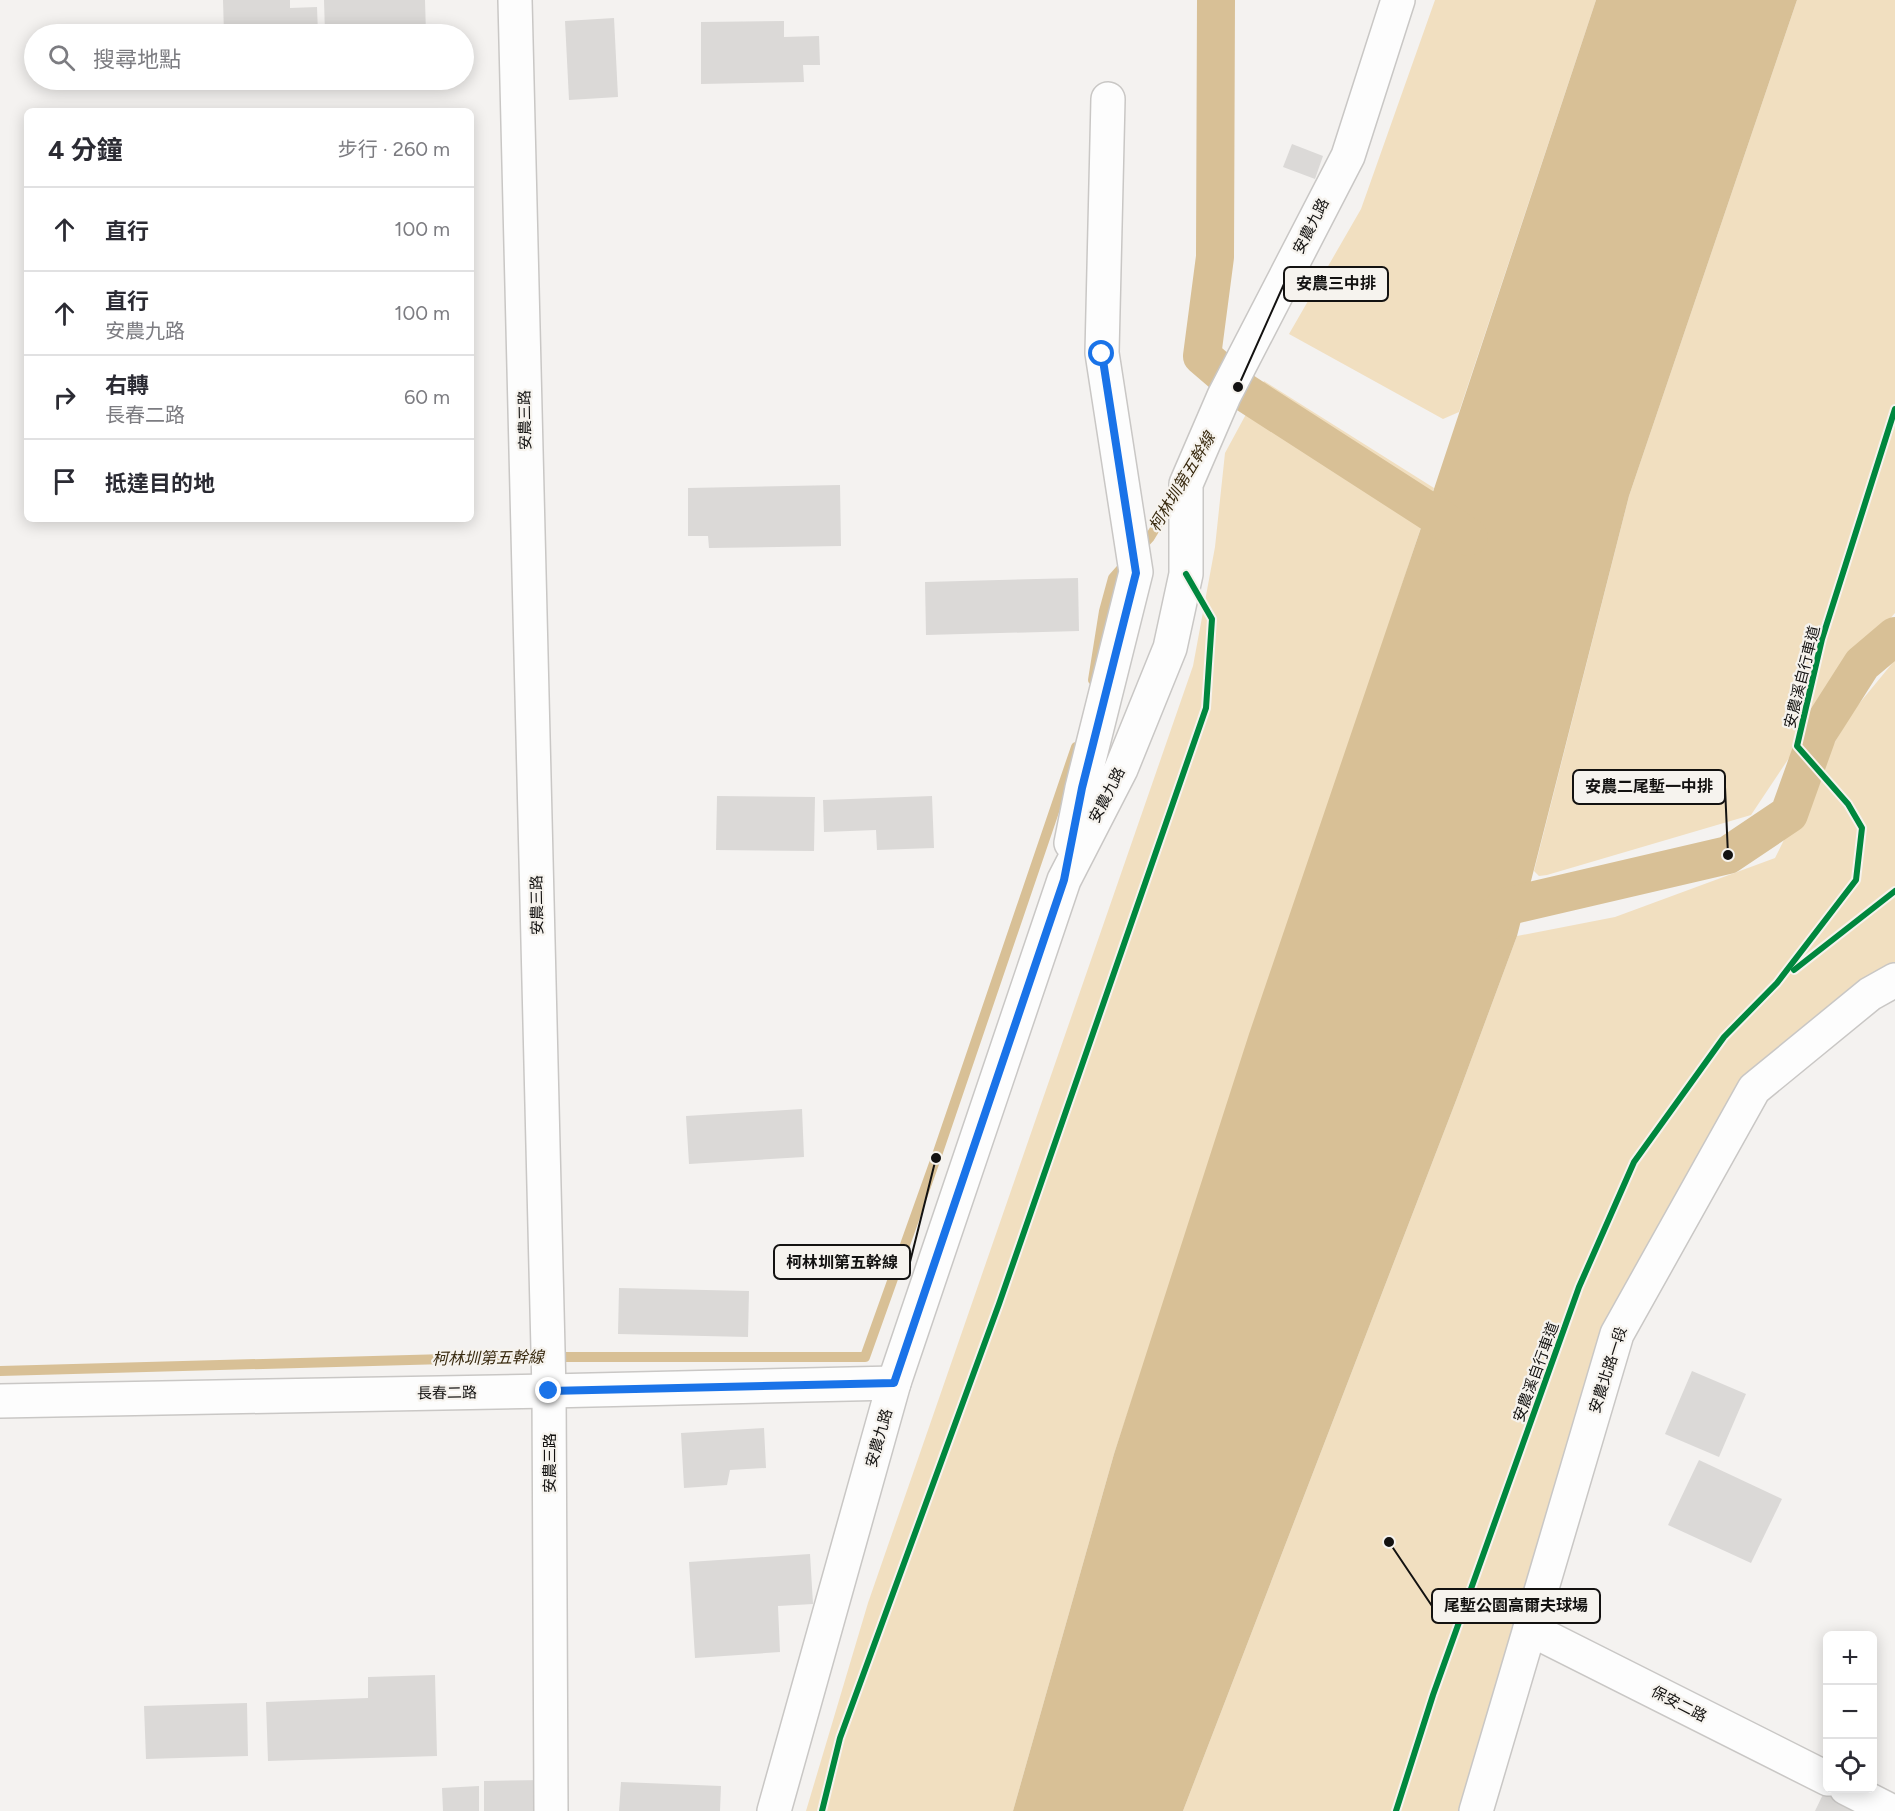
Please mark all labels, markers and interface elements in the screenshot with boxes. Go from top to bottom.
search box [24,24,474,90]
icon: search [45,41,78,74]
text: 搜尋地點 [93,46,181,73]
text: 4 分鐘 [48,134,123,166]
text: 步行 · 260 m [338,137,450,161]
street label: 安農九路 [1289,195,1333,257]
icon: ahead [48,213,81,246]
text: 100 m [394,217,450,241]
text: 直行 [105,218,149,245]
callout: 安農三中排 [1284,267,1388,301]
text: 安農三中排 [1296,274,1376,293]
text: 直行 [105,288,149,315]
icon: ahead [48,297,81,330]
text: 100 m [394,301,450,325]
text: 安農九路 [105,319,185,343]
route start [1088,340,1114,366]
text: 右轉 [105,372,149,399]
icon: right [48,381,81,414]
text: 60 m [404,385,450,409]
street label: 安農三路 [515,390,535,450]
text: 長春二路 [105,403,185,427]
water label: 柯林圳第五幹線 [1145,427,1220,535]
icon: arrive [48,465,81,498]
text: 抵達目的地 [105,470,215,497]
street label: 安農溪自行車道 [1781,624,1823,730]
street label: 安農九路 [1085,764,1129,826]
callout: 安農二尾塹一中排 [1573,770,1725,804]
text: 安農二尾塹一中排 [1585,777,1713,796]
street label: 安農三路 [527,875,547,935]
callout: 柯林圳第五幹線 [774,1245,910,1279]
text: 柯林圳第五幹線 [786,1253,898,1272]
street label: 安農溪自行車道 [1510,1320,1562,1424]
street label: 安農北路一段 [1586,1324,1630,1416]
water label: 柯林圳第五幹線 [432,1347,546,1368]
route end [535,1377,561,1403]
street label: 長春二路 [417,1383,477,1403]
street label: 安農九路 [862,1407,896,1469]
street label: 安農三路 [541,1433,559,1493]
callout: 尾塹公園高爾夫球場 [1432,1589,1600,1623]
text: 尾塹公園高爾夫球場 [1444,1596,1588,1615]
map controls [1823,1631,1877,1793]
button: + [1823,1631,1877,1685]
street label: 保安二路 [1648,1682,1710,1726]
button: − [1823,1685,1877,1739]
button: locate [1823,1739,1877,1793]

